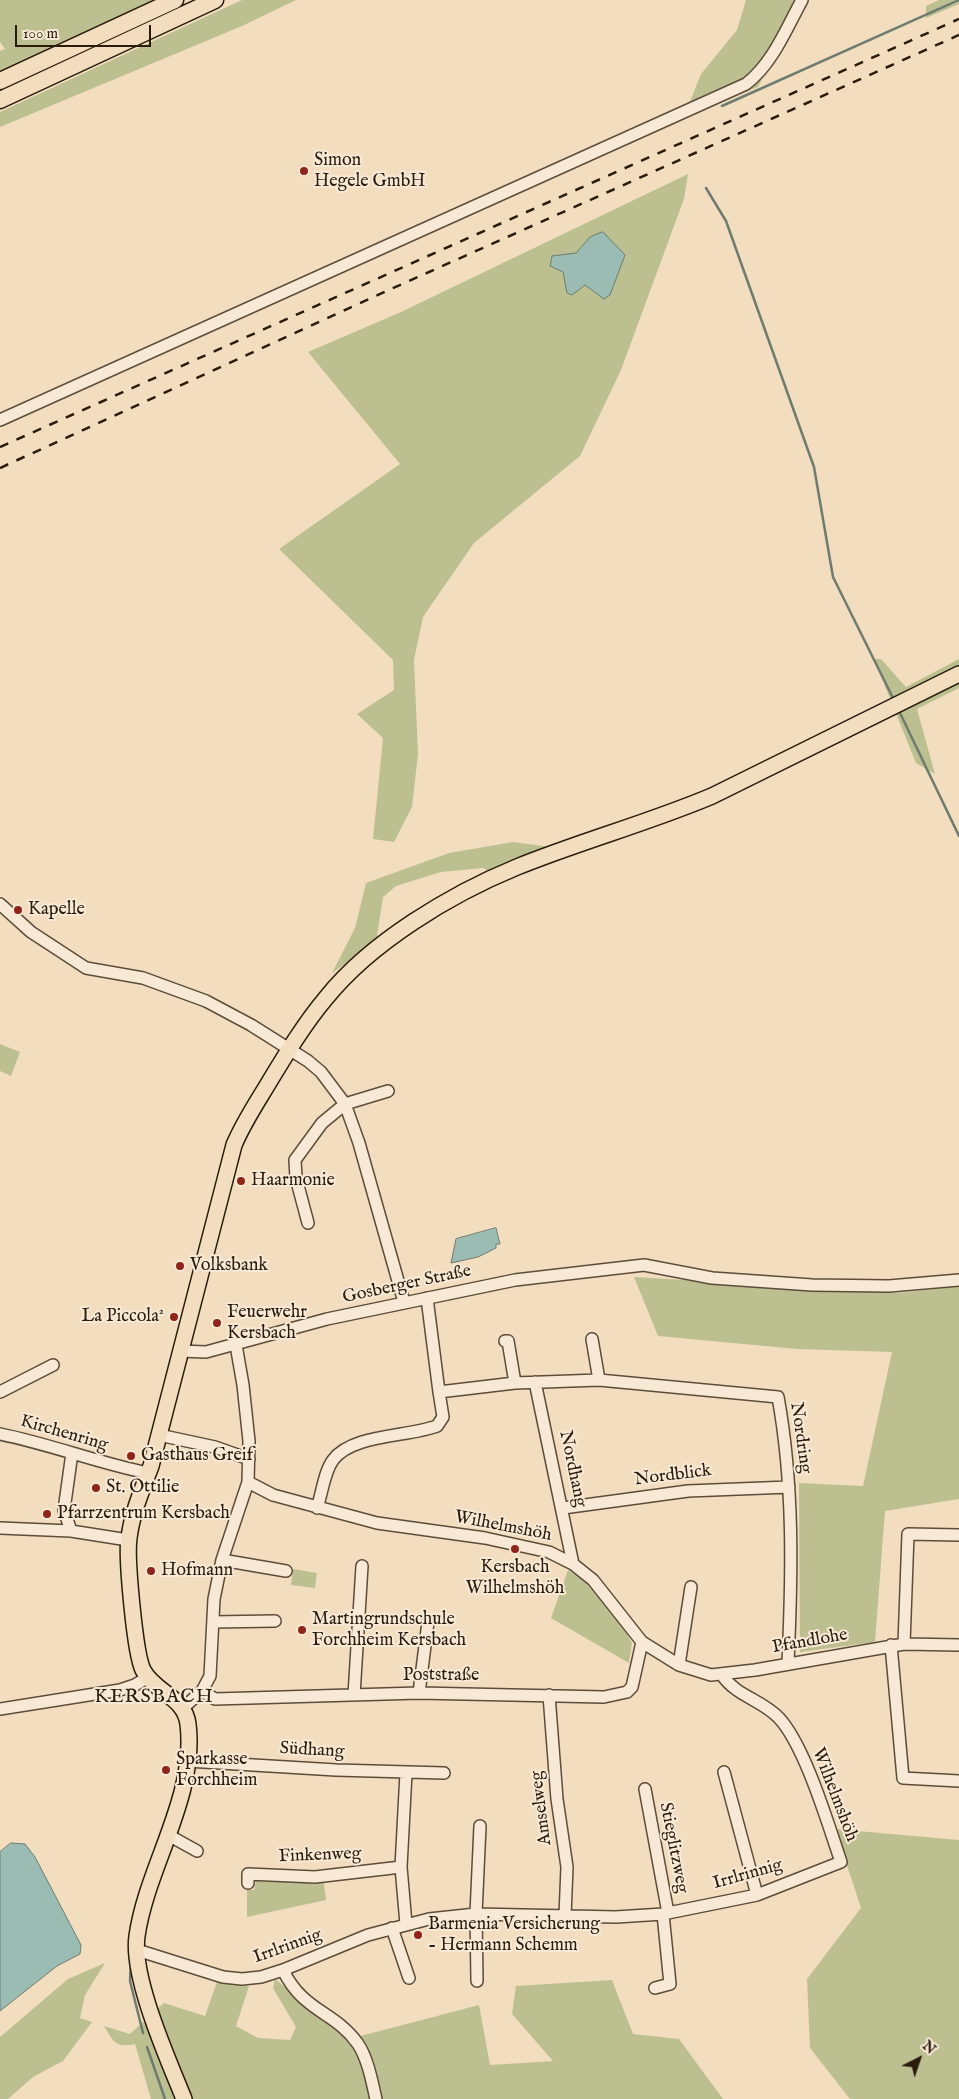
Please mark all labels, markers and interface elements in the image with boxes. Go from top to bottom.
scale bar [18,15,154,47]
text: 100 m [23,24,58,43]
place label: Simon Hegele GmbH [314,150,425,192]
marker: Simon Hegele GmbH [298,165,310,177]
place label: Kapelle [28,899,85,921]
marker: Kapelle [12,904,24,916]
place label: Haarmonie [251,1170,335,1192]
marker: Haarmonie [235,1175,247,1187]
place label: Volksbank [190,1255,268,1277]
marker: Volksbank [174,1260,186,1272]
street label: Gosberger Straße [341,1261,473,1309]
place label: Feuerwehr Kersbach [227,1302,307,1345]
place label: La Piccola² [82,1306,164,1328]
marker: La Piccola² [168,1311,180,1323]
marker: Feuerwehr Kersbach [211,1317,223,1329]
street label: Nordring [784,1401,816,1475]
street label: Kirchenring [18,1411,110,1457]
street label: Nordhang [553,1429,591,1509]
place label: Gasthaus Greif [141,1445,253,1467]
marker: Gasthaus Greif [125,1450,137,1462]
street label: Nordblick [633,1461,713,1491]
place label: St. Ottilie [106,1477,179,1499]
marker: St. Ottilie [90,1482,102,1494]
place label: Pfarrzentrum Kersbach [57,1503,230,1525]
street label: Wilhelmshöh [453,1507,553,1547]
marker: Pfarrzentrum Kersbach [41,1508,53,1520]
marker: Kersbach Wilhelmshöh [509,1543,521,1555]
place label: Kersbach Wilhelmshöh [466,1557,564,1600]
place label: Hofmann [161,1560,233,1582]
marker: Hofmann [145,1565,157,1577]
place label: Martingrundschule Forchheim Kersbach [312,1609,466,1652]
marker: Martingrundschule Forchheim Kersbach [296,1624,308,1636]
street label: Pfandlohe [771,1625,849,1659]
street label: Poststraße [403,1665,479,1687]
district label: KERSBACH [93,1686,215,1710]
street label: Südhang [279,1739,345,1763]
street label: Wilhelmshöh [806,1745,862,1845]
place label: Sparkasse Forchheim [176,1749,257,1792]
marker: Sparkasse Forchheim [160,1764,172,1776]
street label: Amselweg [527,1769,557,1847]
street label: Stieglitzweg [654,1801,692,1895]
street label: Finkenweg [278,1844,362,1868]
street label: Irrlrinnig [711,1855,785,1895]
place label: Barmenia Versicherung - Hermann Schemm [428,1914,600,1956]
street label: Irrlrinnig [251,1925,325,1969]
marker: Barmenia Versicherung - Hermann Schemm [412,1929,424,1941]
north arrow [894,2034,944,2084]
text: N [918,2037,939,2058]

